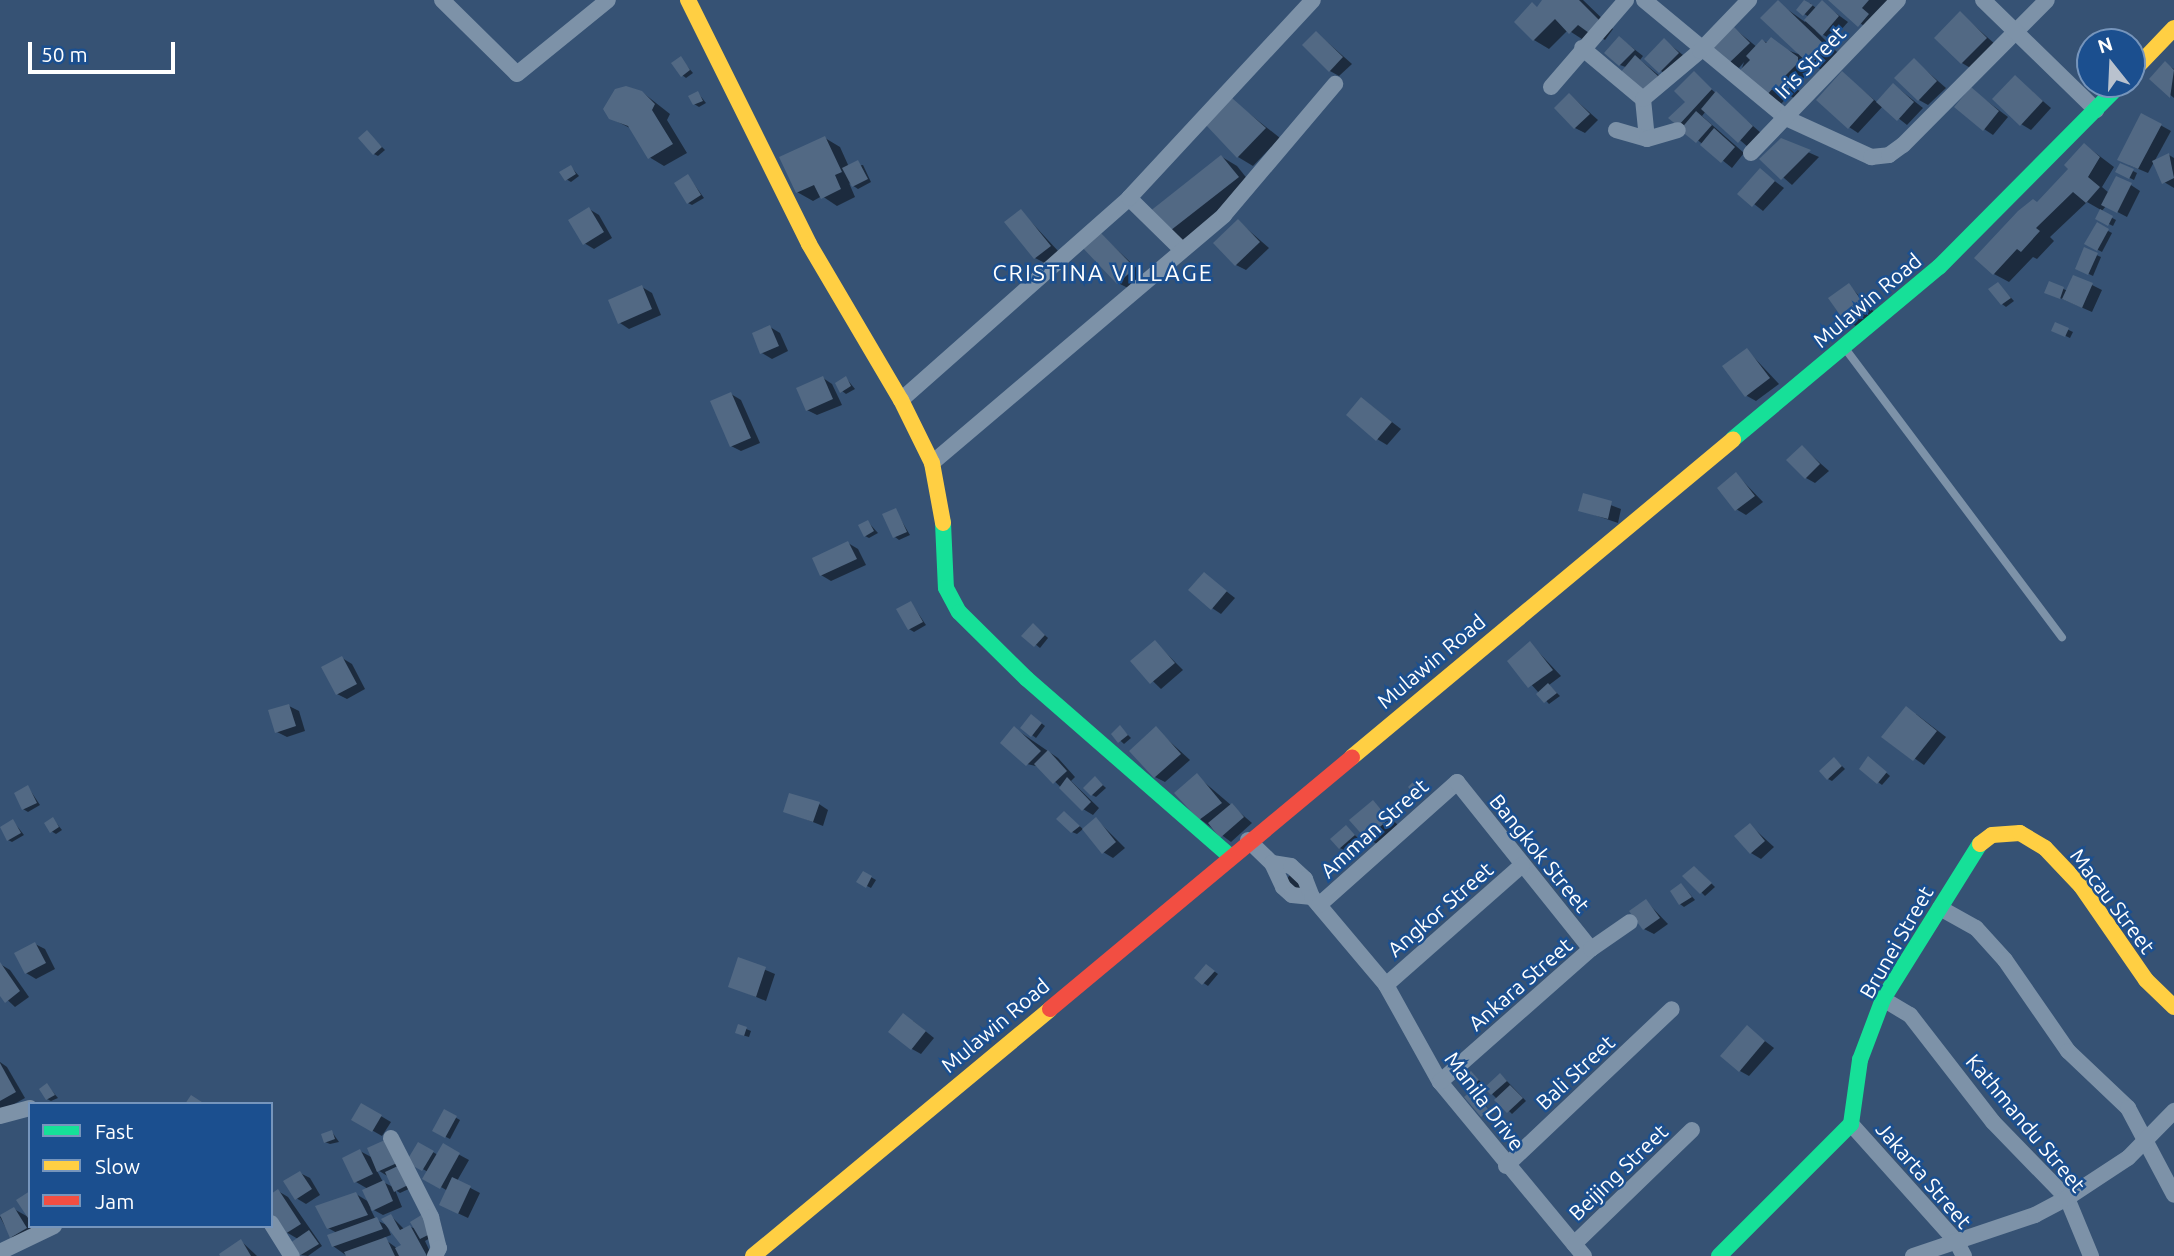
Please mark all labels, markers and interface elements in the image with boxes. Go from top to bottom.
street label: Iris Street [1769,21,1851,103]
scale bar [32,28,178,72]
north arrow [2076,28,2146,98]
text: N [2095,32,2115,58]
text: 50 m [41,42,88,66]
street label: Mulawin Road [1808,248,1926,352]
district label: CRISTINA VILLAGE [994,259,1212,287]
street label: Mulawin Road [1372,609,1490,713]
street label: Amman Street [1315,773,1433,883]
street label: Bangkok Street [1485,789,1595,917]
street label: Macau Street [2065,844,2161,958]
street label: Angkor Street [1382,856,1498,962]
street label: Brunei Street [1854,881,1938,1003]
street label: Ankara Street [1463,932,1577,1036]
street label: Mulawin Road [936,973,1054,1077]
street label: Bali Street [1531,1029,1619,1115]
street label: Manila Drive [1440,1047,1530,1155]
street label: Kathmandu Street [1961,1049,2091,1197]
legend [28,1102,273,1228]
street label: Jakarta Street [1871,1117,1977,1233]
text: Fast [95,1119,133,1143]
street label: Beijing Street [1563,1119,1673,1225]
text: Slow [95,1154,140,1178]
text: Jam [95,1189,134,1213]

